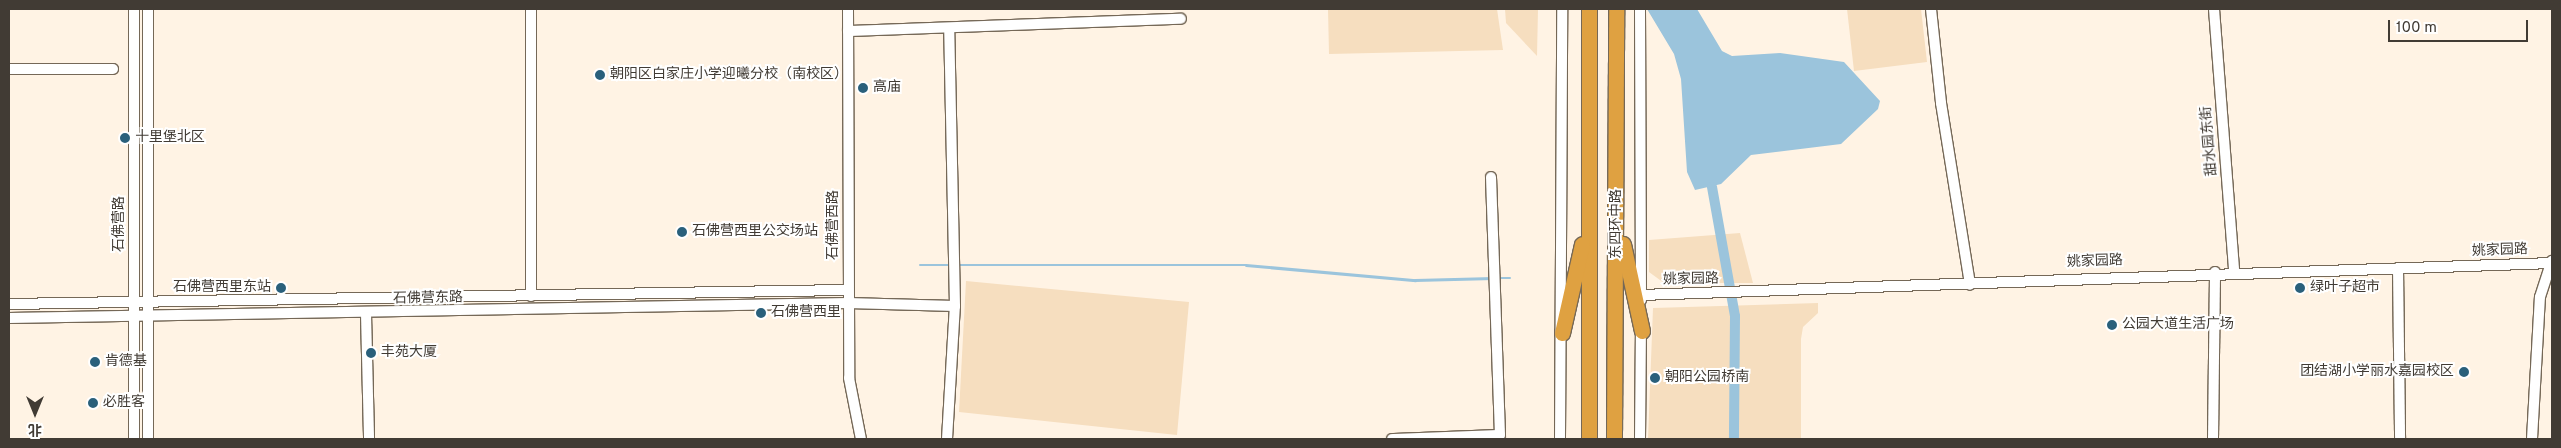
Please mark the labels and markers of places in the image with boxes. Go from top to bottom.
place label: 朝阳区白家庄小学迎曦分校（南校区） [610,67,848,83]
marker: 朝阳区白家庄小学迎曦分校（南校区） [594,69,606,81]
place label: 高庙 [873,80,901,96]
marker: 高庙 [857,82,869,94]
place label: 十里堡北区 [135,130,205,146]
marker: 十里堡北区 [119,132,131,144]
place label: 石佛营西里公交场站 [692,224,818,240]
marker: 石佛营西里公交场站 [676,226,688,238]
place label: 石佛营西里东站 [173,280,271,296]
place label: 绿叶子超市 [2310,280,2380,296]
marker: 石佛营西里东站 [275,282,287,294]
marker: 绿叶子超市 [2294,282,2306,294]
place label: 石佛营西里 [771,305,841,321]
marker: 石佛营西里 [755,307,767,319]
place label: 公园大道生活广场 [2122,317,2234,333]
marker: 公园大道生活广场 [2106,319,2118,331]
place label: 丰苑大厦 [381,345,437,361]
marker: 丰苑大厦 [365,347,377,359]
place label: 肯德基 [105,354,147,370]
marker: 肯德基 [89,356,101,368]
place label: 团结湖小学丽水嘉园校区 [2300,364,2454,380]
marker: 团结湖小学丽水嘉园校区 [2458,366,2470,378]
place label: 朝阳公园桥南 [1665,370,1749,386]
marker: 朝阳公园桥南 [1649,372,1661,384]
place label: 必胜客 [103,395,145,411]
marker: 必胜客 [87,397,99,409]

